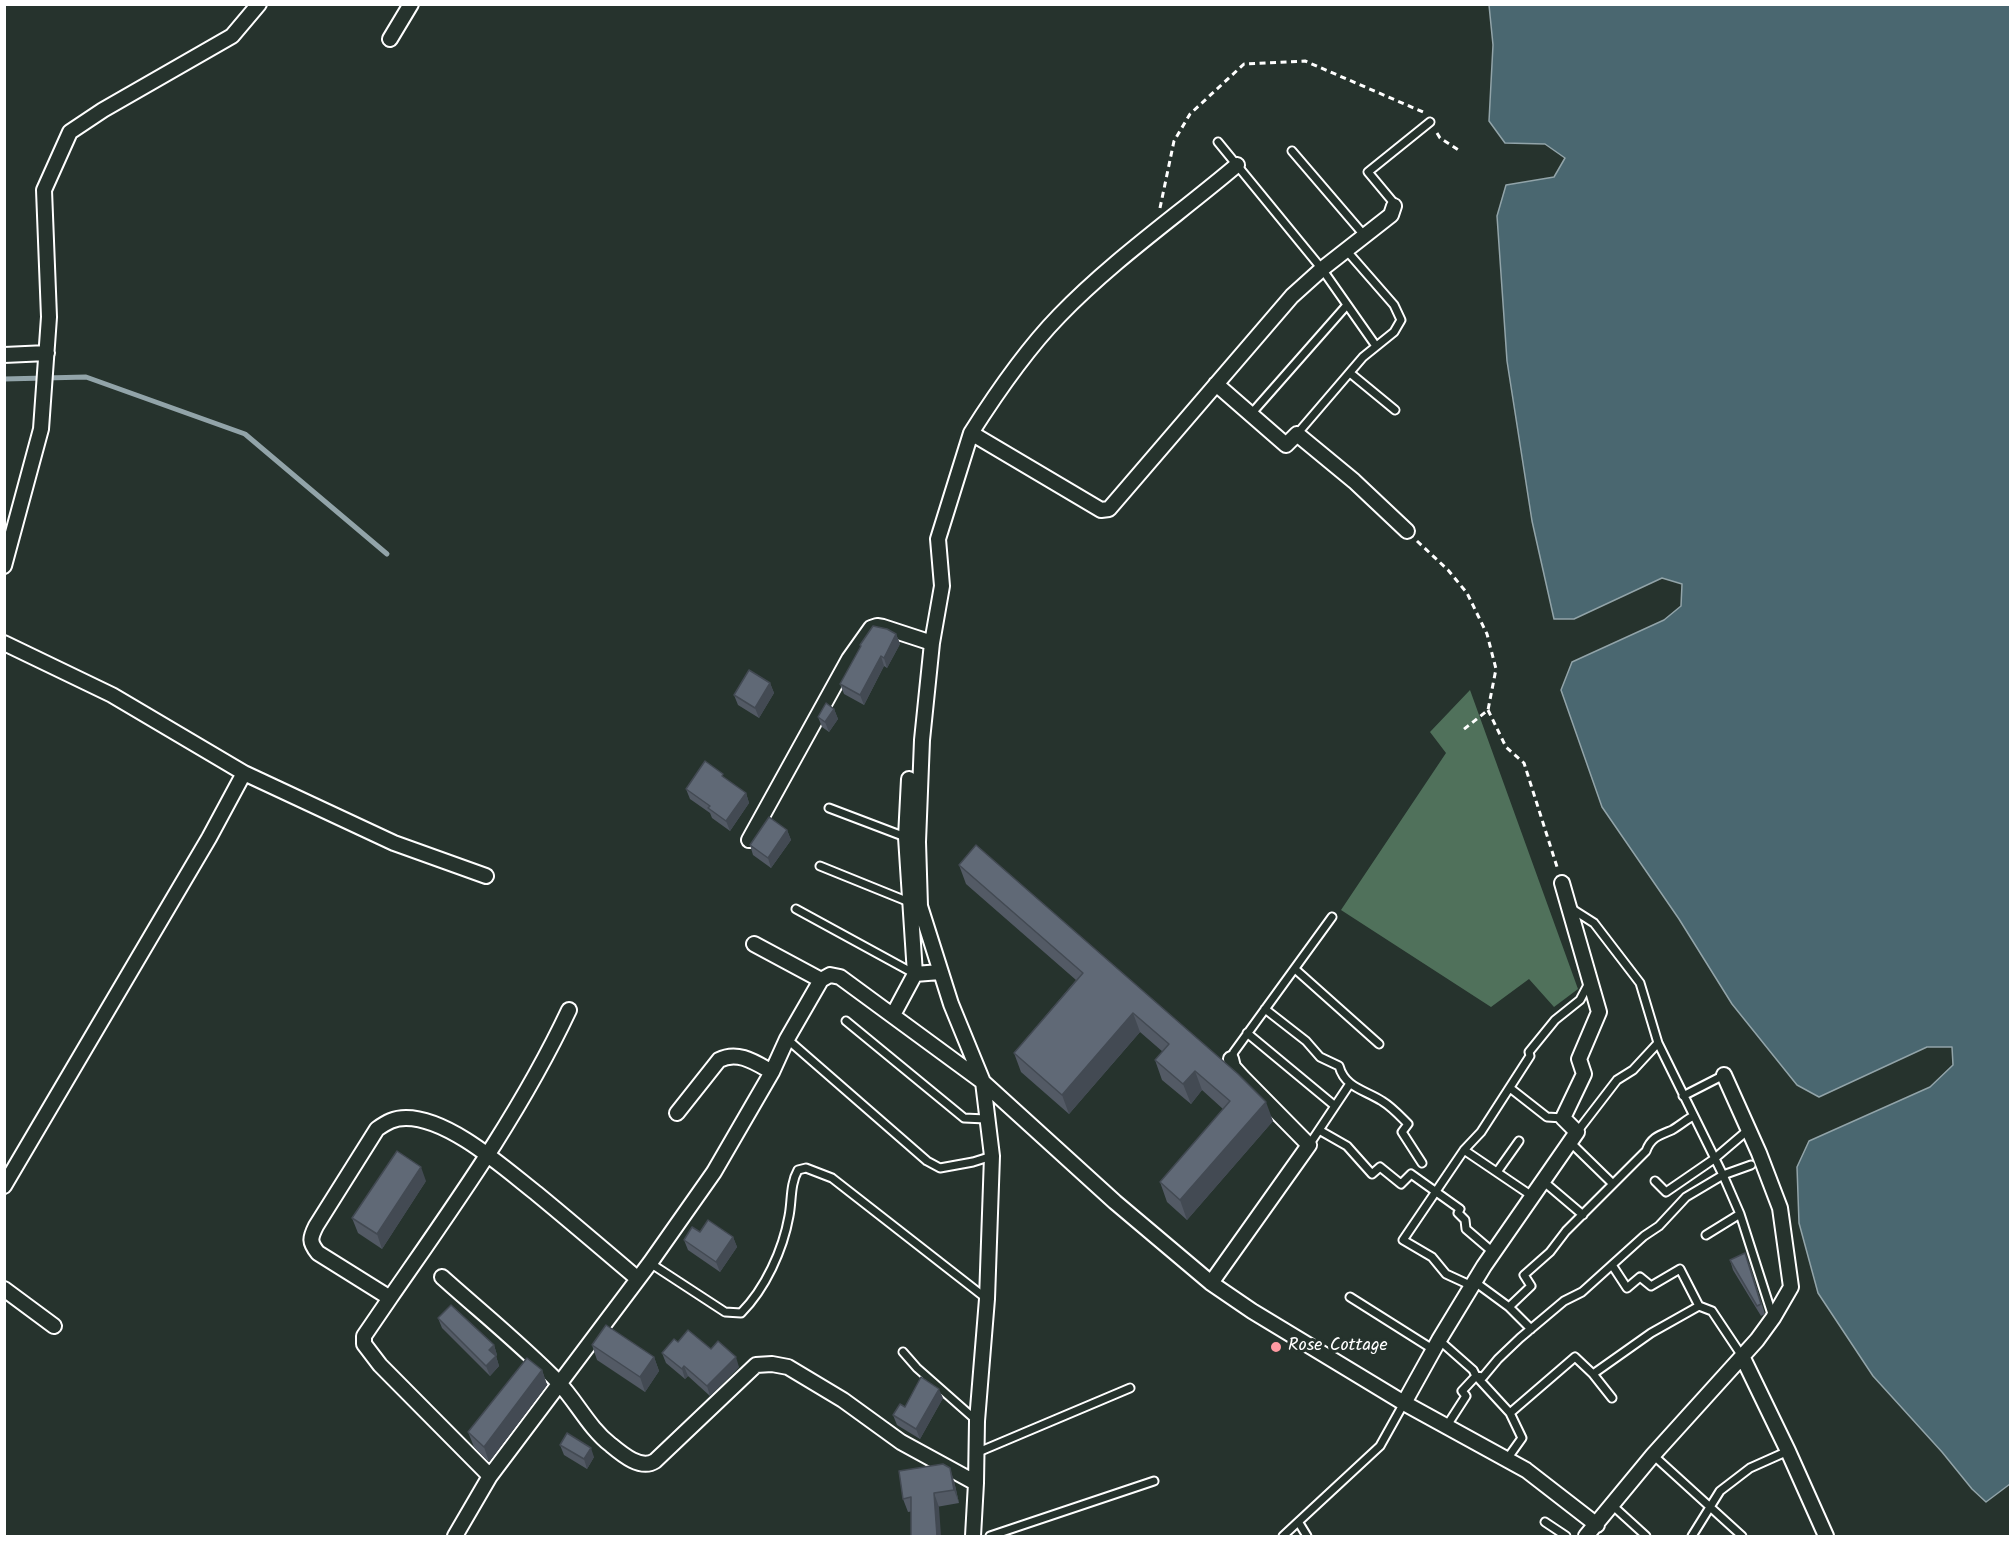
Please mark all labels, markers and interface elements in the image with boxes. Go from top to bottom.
place label: Rose Cottage [1288,1336,1388,1358]
marker: Rose Cottage [1269,1340,1283,1354]

